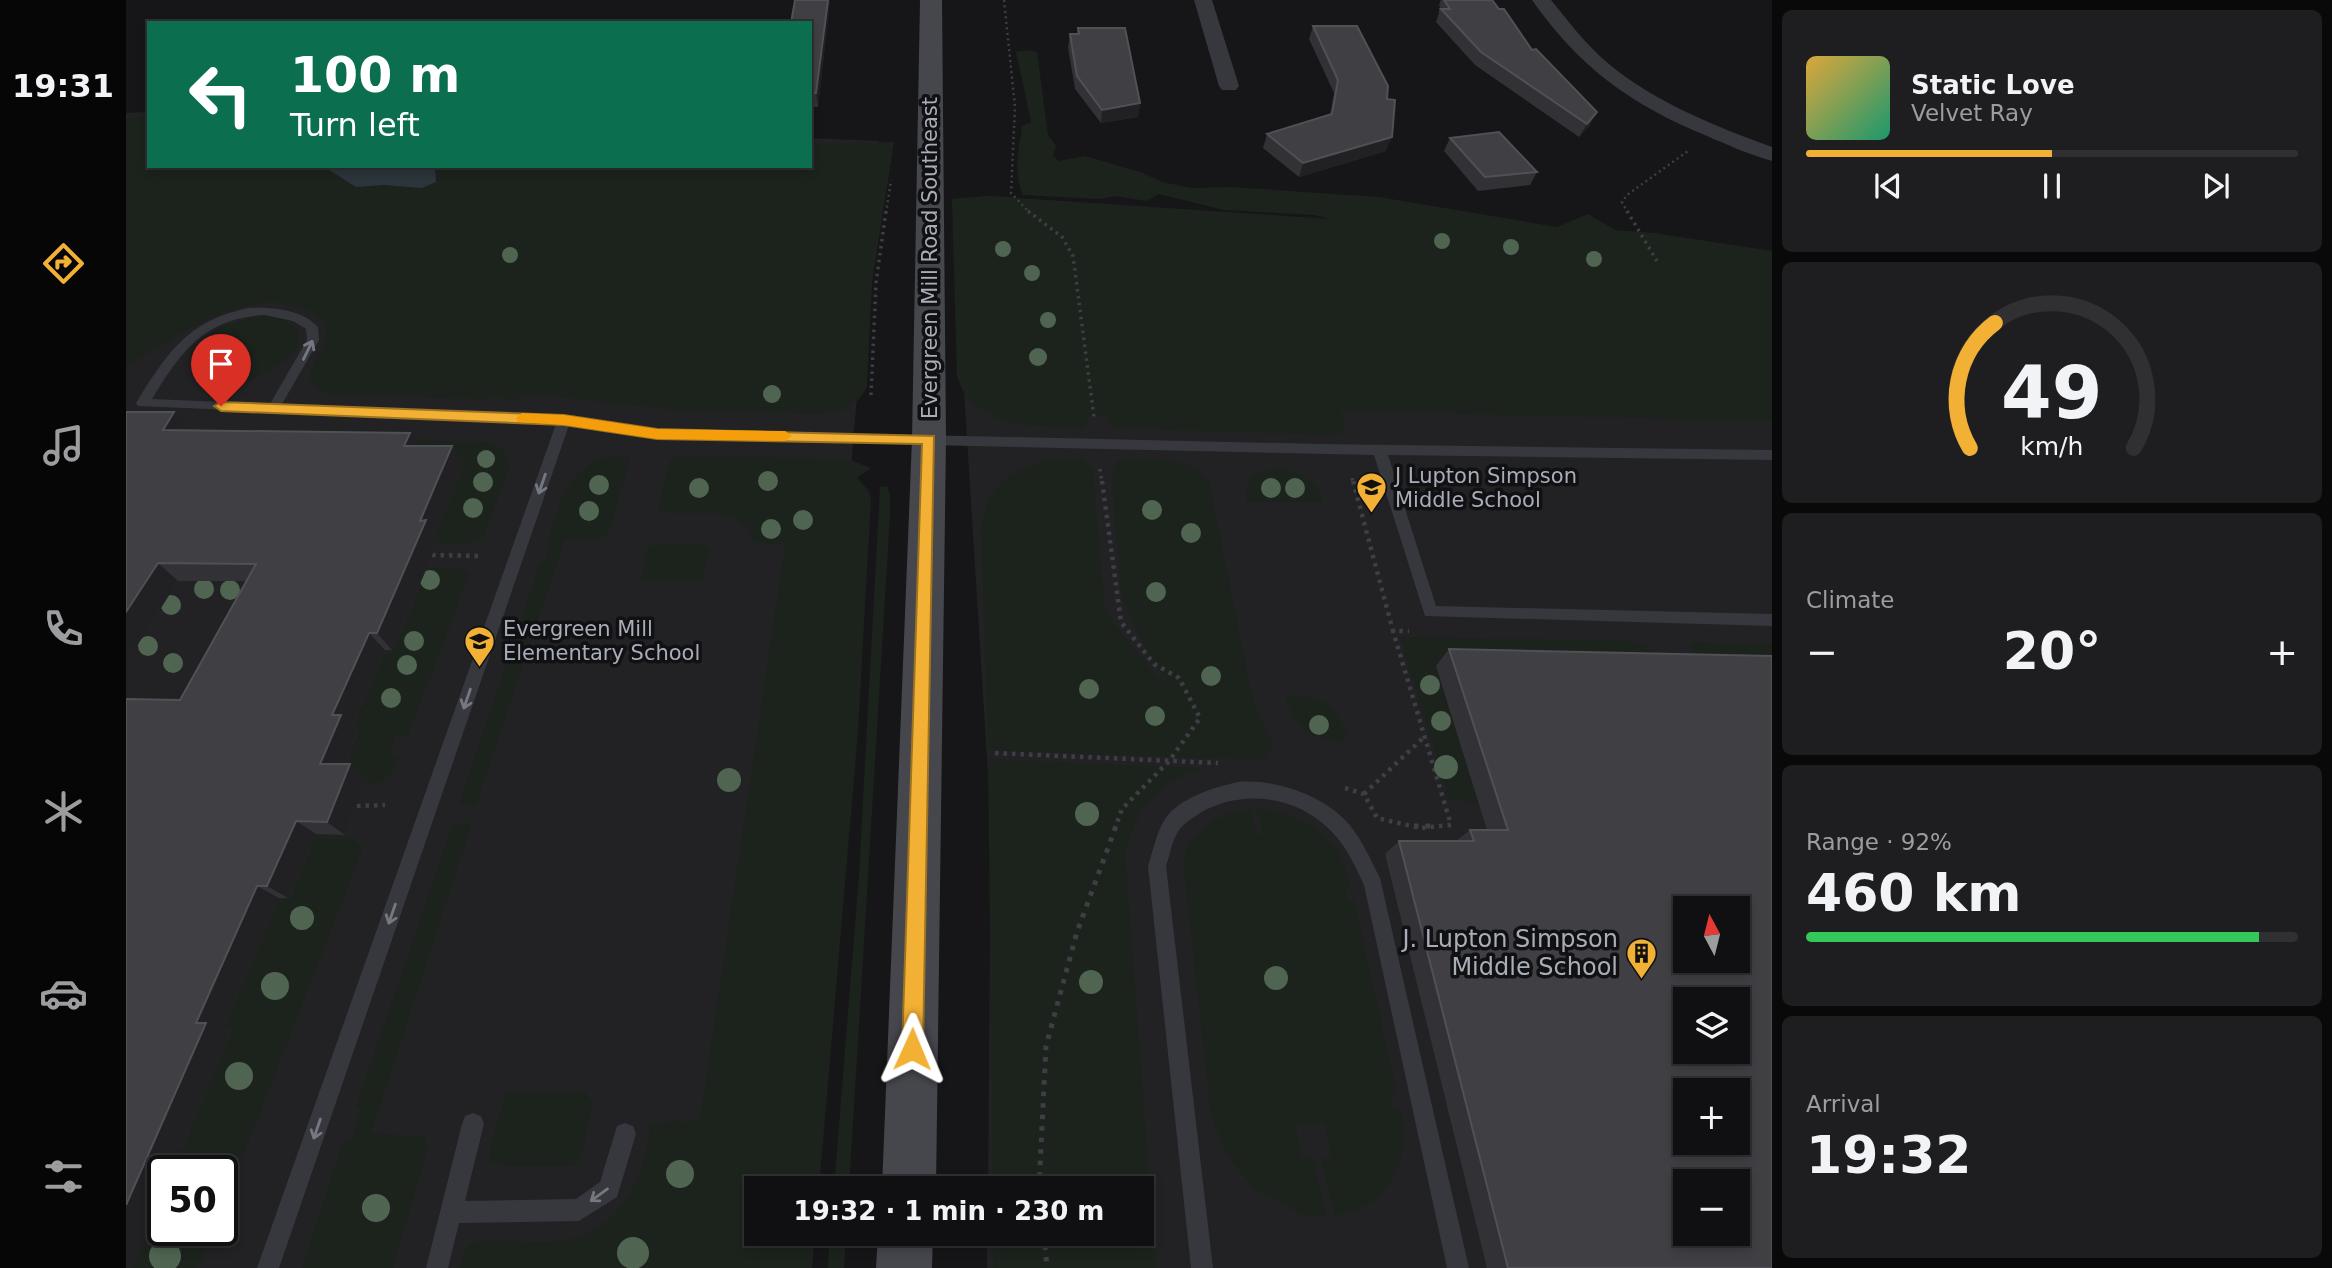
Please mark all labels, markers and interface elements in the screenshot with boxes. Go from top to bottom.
text: 100 m [290,47,460,104]
icon: left [175,49,266,140]
text: 19:31 [12,67,114,105]
text: Static Love [1911,70,2075,100]
street label: Evergreen Mill Road Southeast [918,97,942,419]
text: Velvet Ray [1911,100,2033,126]
text: Turn left [290,106,420,144]
icon: previous [1869,167,1907,205]
icon: pause [2033,167,2071,205]
icon: next [2197,167,2235,205]
icon: directions [39,239,88,288]
pin [191,334,251,406]
one-way arrow [302,340,315,361]
icon: arrive [202,345,240,383]
text: 49 [2001,351,2103,436]
icon: music [39,421,88,470]
text: km/h [2020,432,2084,461]
place label: J Lupton Simpson Middle School [1393,464,1577,512]
school or university icon: J Lupton Simpson Middle School [1355,471,1389,515]
one-way arrow [535,473,547,495]
text: Climate [1806,587,1895,613]
icon: phone [39,604,88,653]
place label: Evergreen Mill Elementary School [503,617,700,665]
text: 20° [2003,621,2101,681]
school or university icon: Evergreen Mill Elementary School [463,624,497,668]
text: − [1806,630,1838,674]
text: + [2266,630,2298,674]
one-way arrow [460,688,473,710]
icon: climate [39,787,88,836]
text: Range · 92% [1806,829,1952,855]
text: 460 km [1806,863,2021,923]
north arrow [1673,896,1750,973]
map controls [1673,896,1750,1246]
one-way arrow [385,902,397,924]
place label: J. Lupton Simpson Middle School [1400,925,1618,981]
building icon: J. Lupton Simpson Middle School [1624,936,1658,980]
icon: car [39,969,88,1018]
button: layers [1673,987,1750,1064]
position arrow [875,1012,949,1086]
button: + [1673,1078,1750,1155]
text: Arrival [1806,1091,1881,1117]
one-way arrow [310,1117,322,1139]
text: 19:32 [1806,1125,1972,1185]
icon: filters [39,1152,88,1201]
speed limit sign: 50 [147,1155,238,1246]
button: − [1673,1169,1750,1246]
one-way arrow [590,1188,609,1202]
text: 19:32 · 1 min · 230 m [794,1196,1104,1226]

